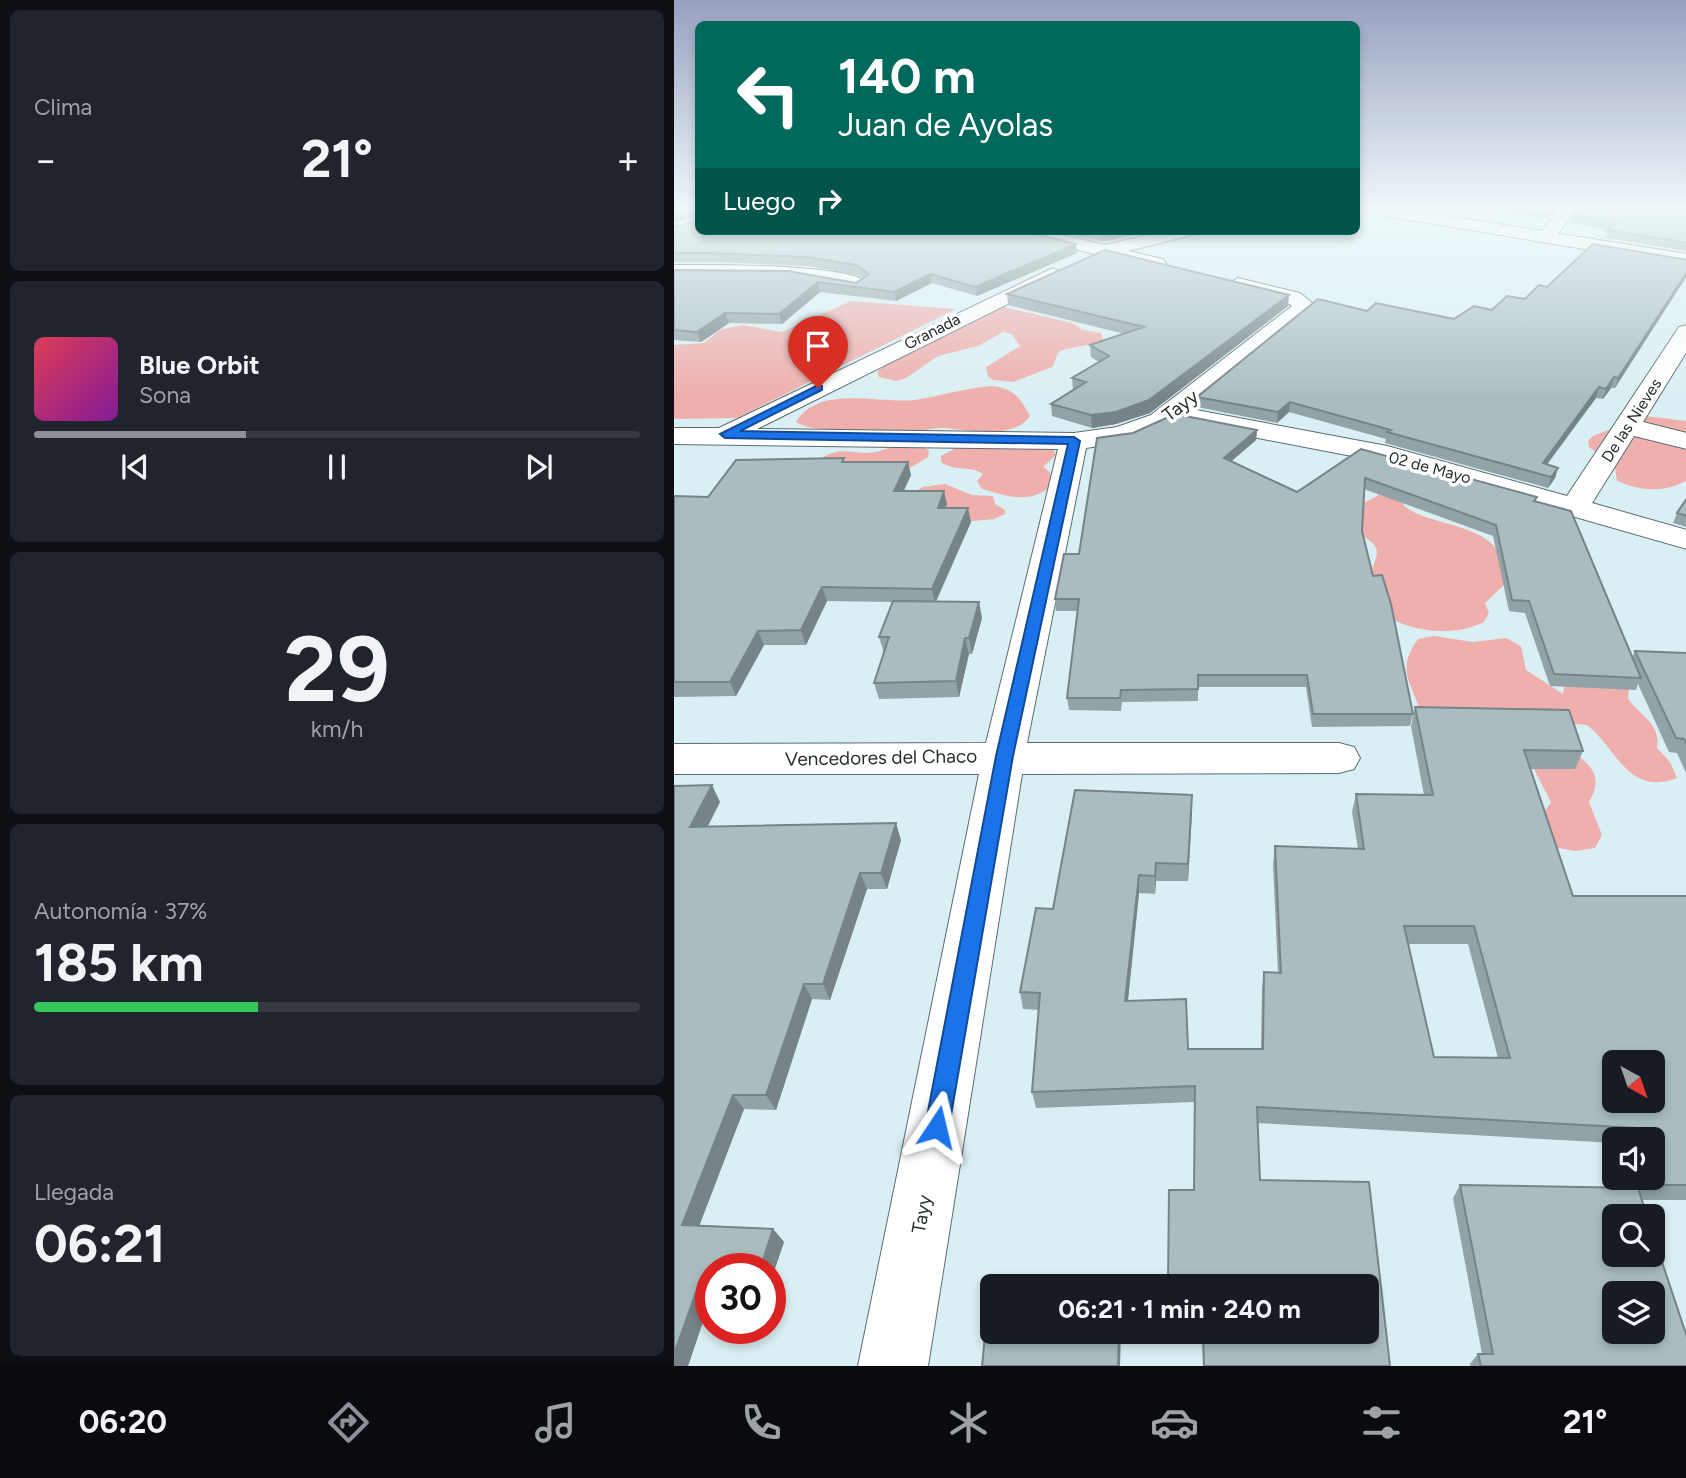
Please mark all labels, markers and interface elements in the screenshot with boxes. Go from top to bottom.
text: 140 m [838,46,976,105]
icon: left [723,49,814,140]
text: Clima [34,93,92,121]
text: Juan de Ayolas [838,106,1053,144]
text: 21° [301,128,373,190]
text: − [34,137,58,183]
text: + [616,137,640,183]
icon: right [810,182,848,220]
text: Luego [723,185,796,217]
street label: Granada [901,309,963,354]
pin [788,316,848,388]
icon: arrive [799,327,837,365]
text: Blue Orbit [139,349,260,381]
street label: De las Nieves [1597,375,1665,466]
text: Sona [139,381,191,409]
street label: Tayy [1158,385,1203,426]
street label: 02 de Mayo [1387,447,1473,488]
icon: previous [116,448,154,486]
icon: pause [318,448,356,486]
icon: next [520,448,558,486]
text: 29 [284,615,390,724]
text: km/h [311,715,363,743]
street label: Vencedores del Chaco [785,744,977,771]
text: Autonomía · 37% [34,897,207,925]
text: 185 km [34,932,204,994]
north arrow [1602,1050,1664,1113]
map controls [1602,1050,1665,1344]
position arrow [900,1090,974,1164]
button: sound [1602,1127,1665,1190]
text: Llegada [34,1178,114,1206]
street label: Tayy [907,1193,936,1235]
button: search [1602,1204,1665,1267]
text: 06:21 [34,1213,166,1275]
speed limit sign: 30 [695,1253,786,1344]
button: layers [1602,1281,1665,1344]
text: 06:21 · 1 min · 240 m [1058,1293,1301,1325]
icon: directions [324,1398,373,1447]
icon: music [531,1398,580,1447]
icon: phone [737,1398,786,1447]
icon: climate [944,1398,993,1447]
icon: car [1150,1398,1199,1447]
icon: filters [1357,1398,1406,1447]
text: 06:20 [79,1403,167,1441]
text: 21° [1563,1403,1607,1441]

